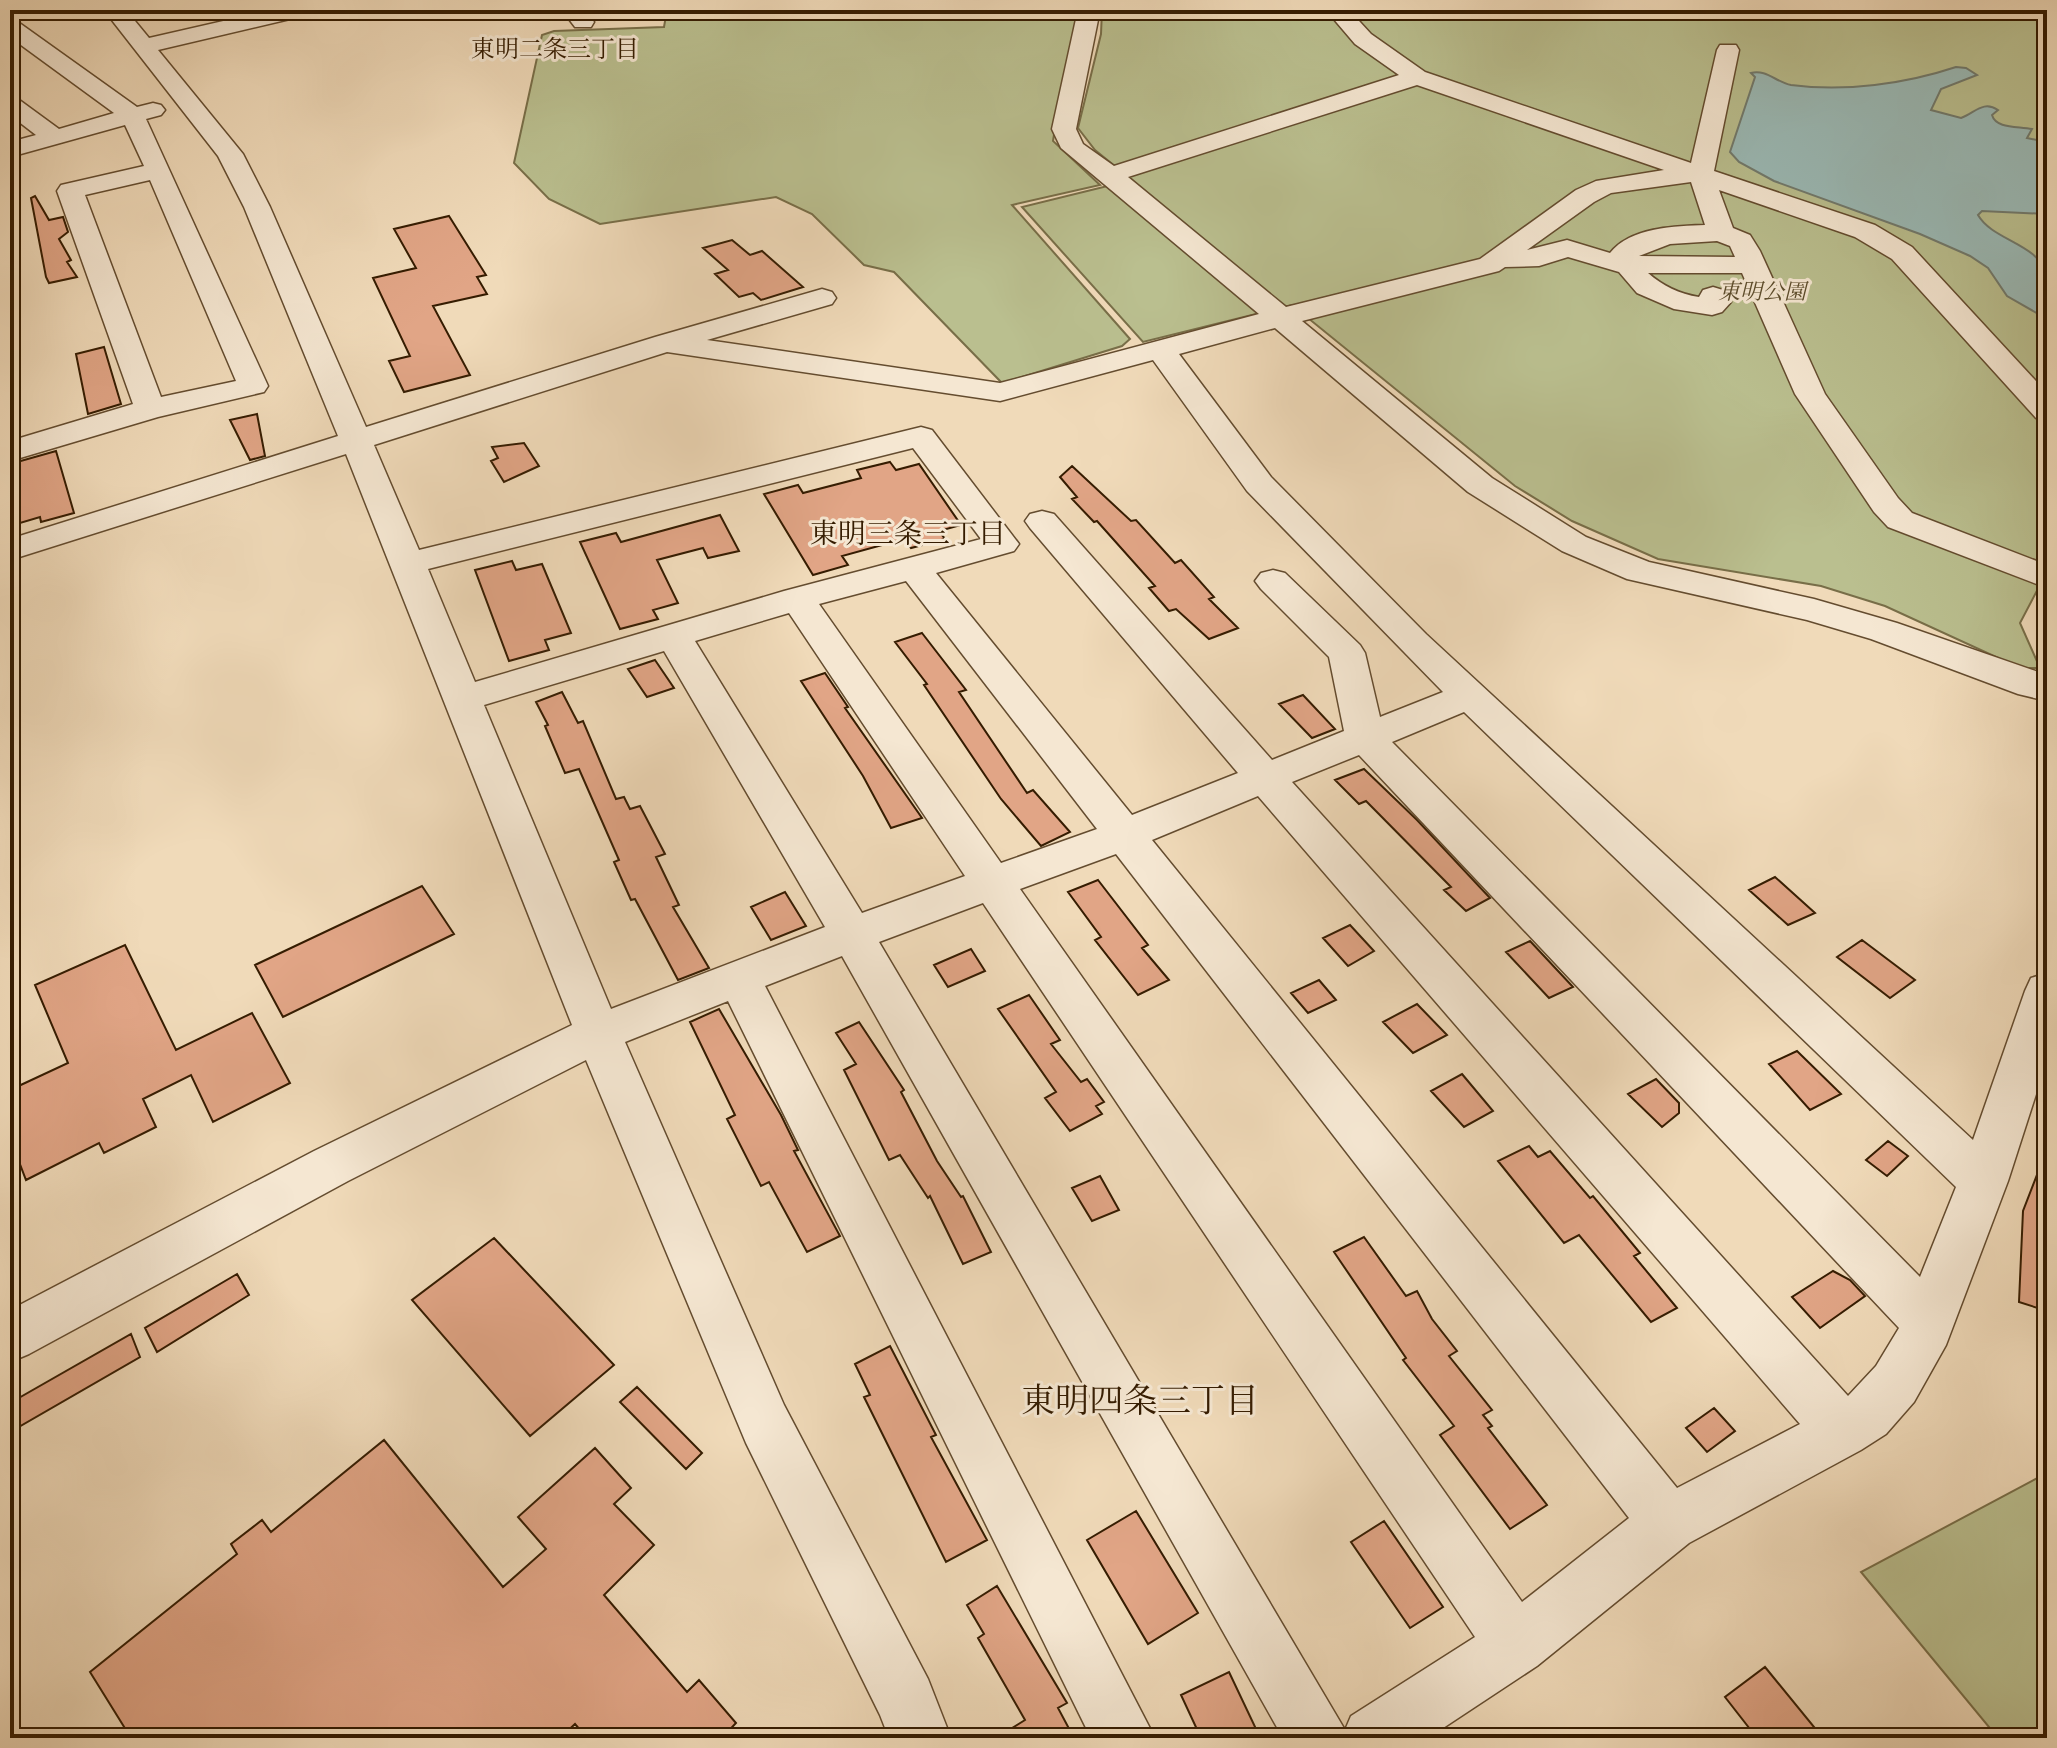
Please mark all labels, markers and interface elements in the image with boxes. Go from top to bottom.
district label: 東明二条三丁目 [471,34,639,65]
park label: 東明公園 [1718,278,1809,306]
district label: 東明三条三丁目 [810,517,1006,552]
district label: 東明四条三丁目 [1021,1380,1259,1423]

